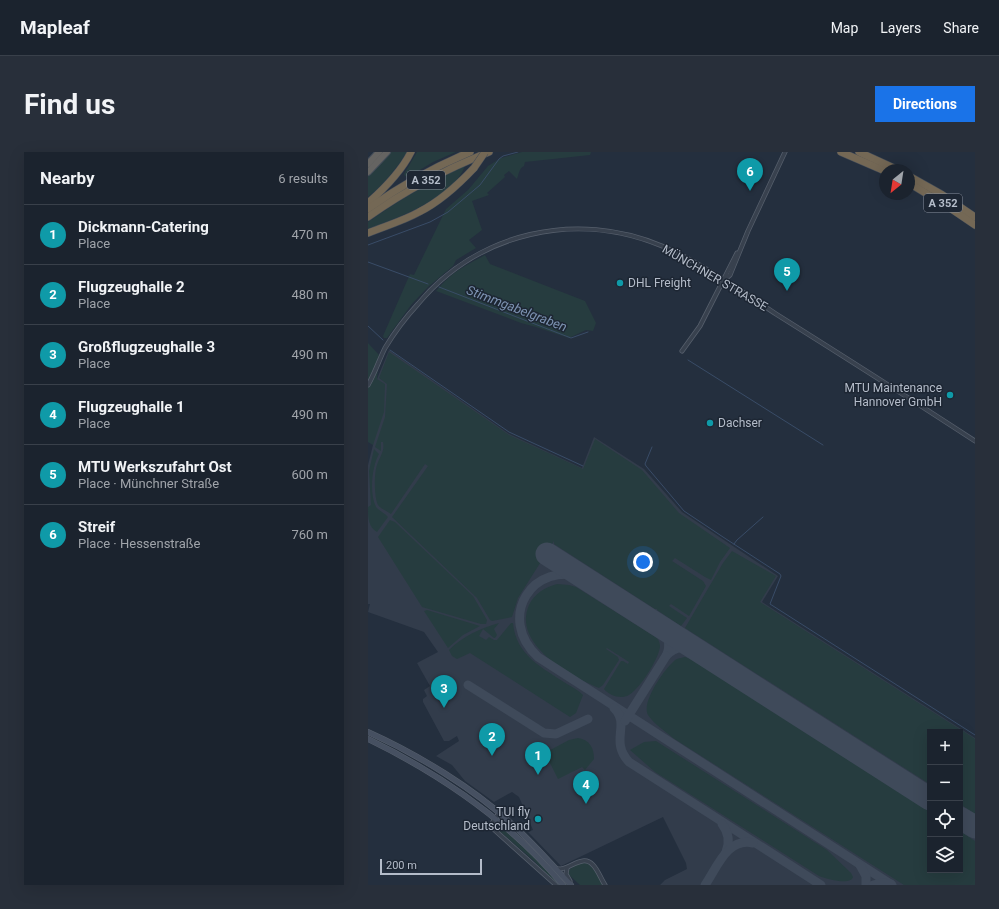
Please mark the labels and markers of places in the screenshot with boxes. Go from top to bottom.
pin: 6 [737,158,763,191]
pin: 5 [774,258,800,291]
place label: DHL Freight [628,276,691,290]
marker: DHL Freight [615,278,625,288]
place label: MTU Maintenance Hannover GmbH [845,381,942,409]
marker: MTU Maintenance Hannover GmbH [945,390,955,400]
place label: Dachser [718,416,762,430]
marker: Dachser [705,418,715,428]
pin: 3 [431,675,457,708]
pin: 2 [479,723,505,756]
pin: 1 [525,742,551,775]
pin: 4 [573,771,599,804]
place label: TUI fly Deutschland [463,805,530,833]
marker: TUI fly Deutschland [533,814,543,824]

